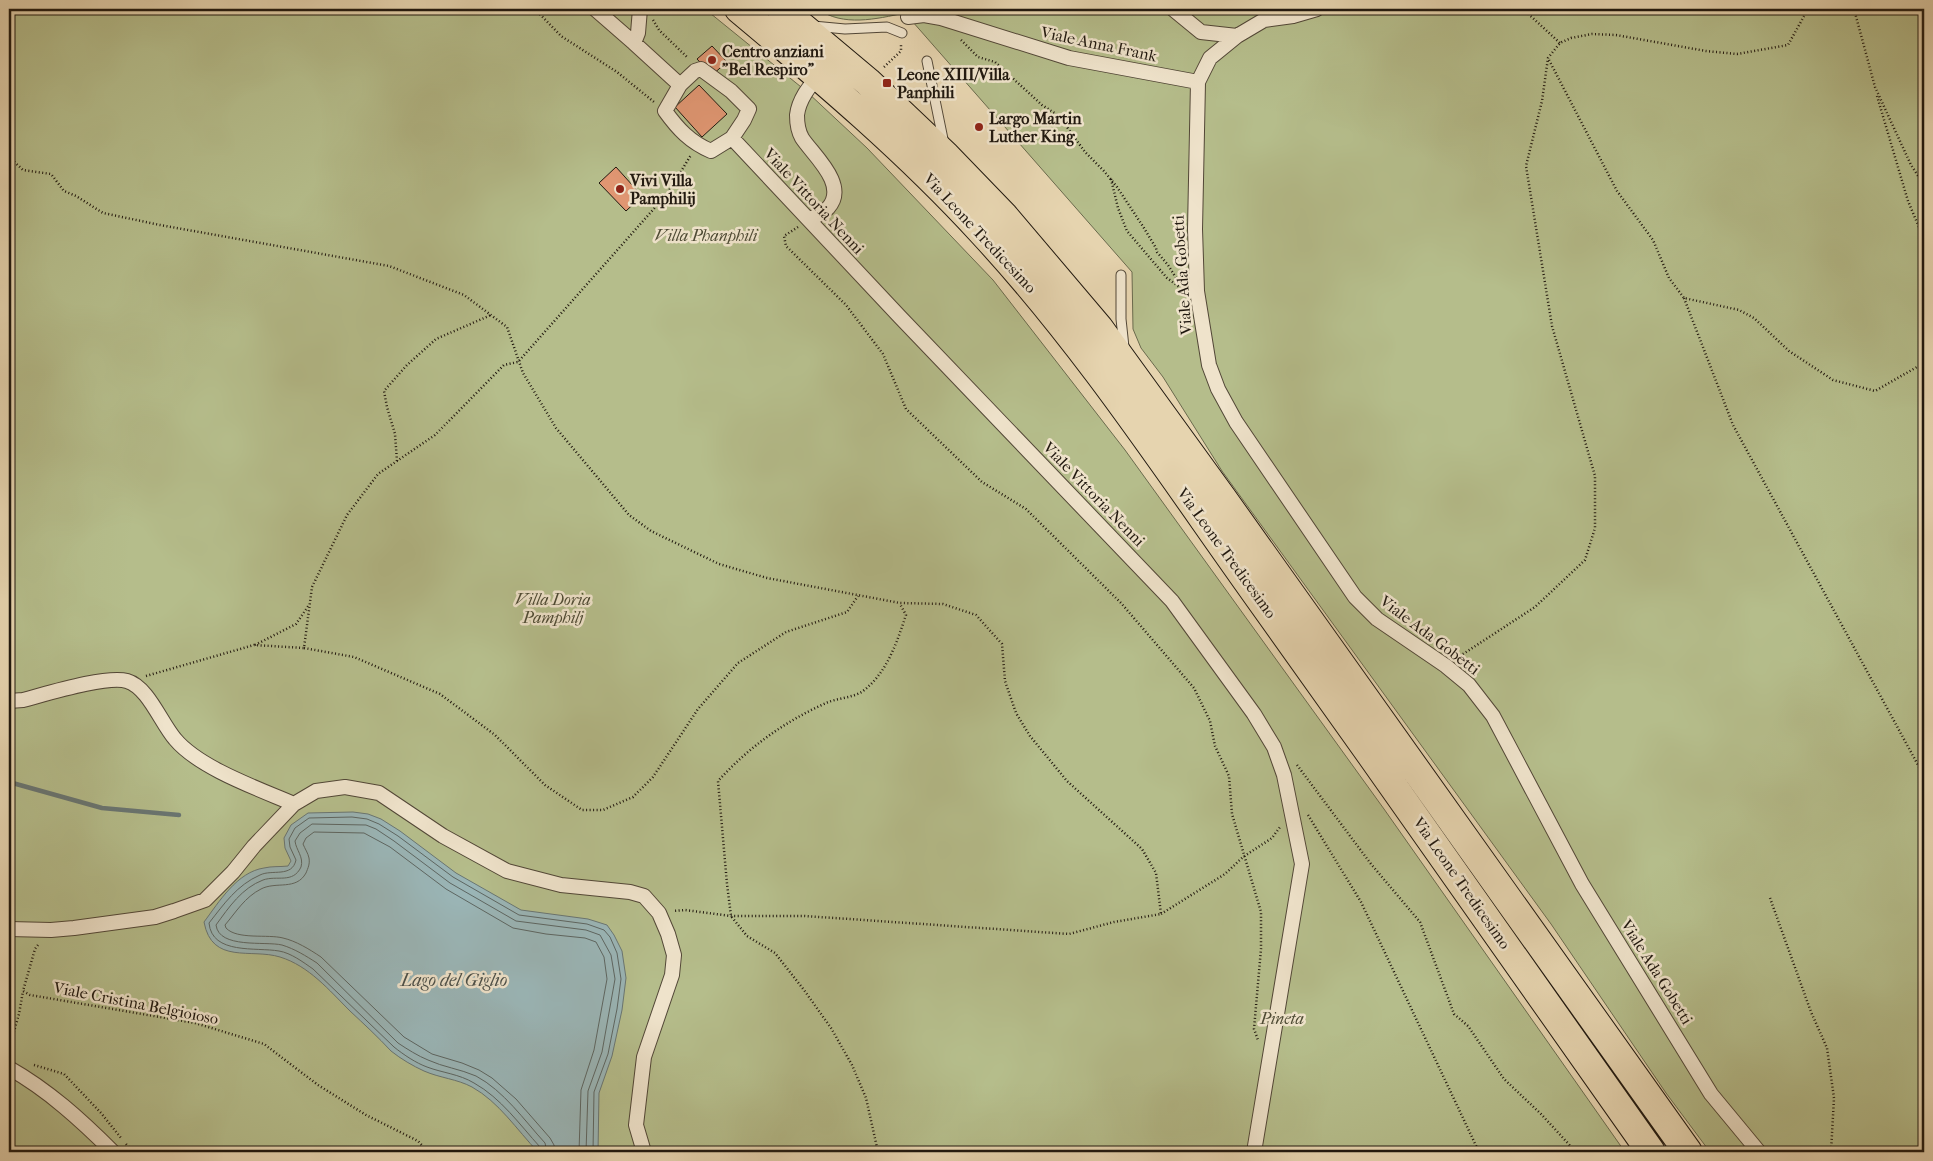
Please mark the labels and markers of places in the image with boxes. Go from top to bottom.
place label: Centro anziani "Bel Respiro" [722,42,824,80]
marker: Centro anziani "Bel Respiro" [706,54,718,66]
place label: Leone XIII/Villa Panphili [897,65,1010,103]
marker: Leone XIII/Villa Panphili [881,77,893,89]
place label: Largo Martin Luther King [989,109,1082,147]
marker: Largo Martin Luther King [973,121,985,133]
place label: Vivi Villa Pamphilij [629,171,696,209]
marker: Vivi Villa Pamphilij [614,183,626,195]

